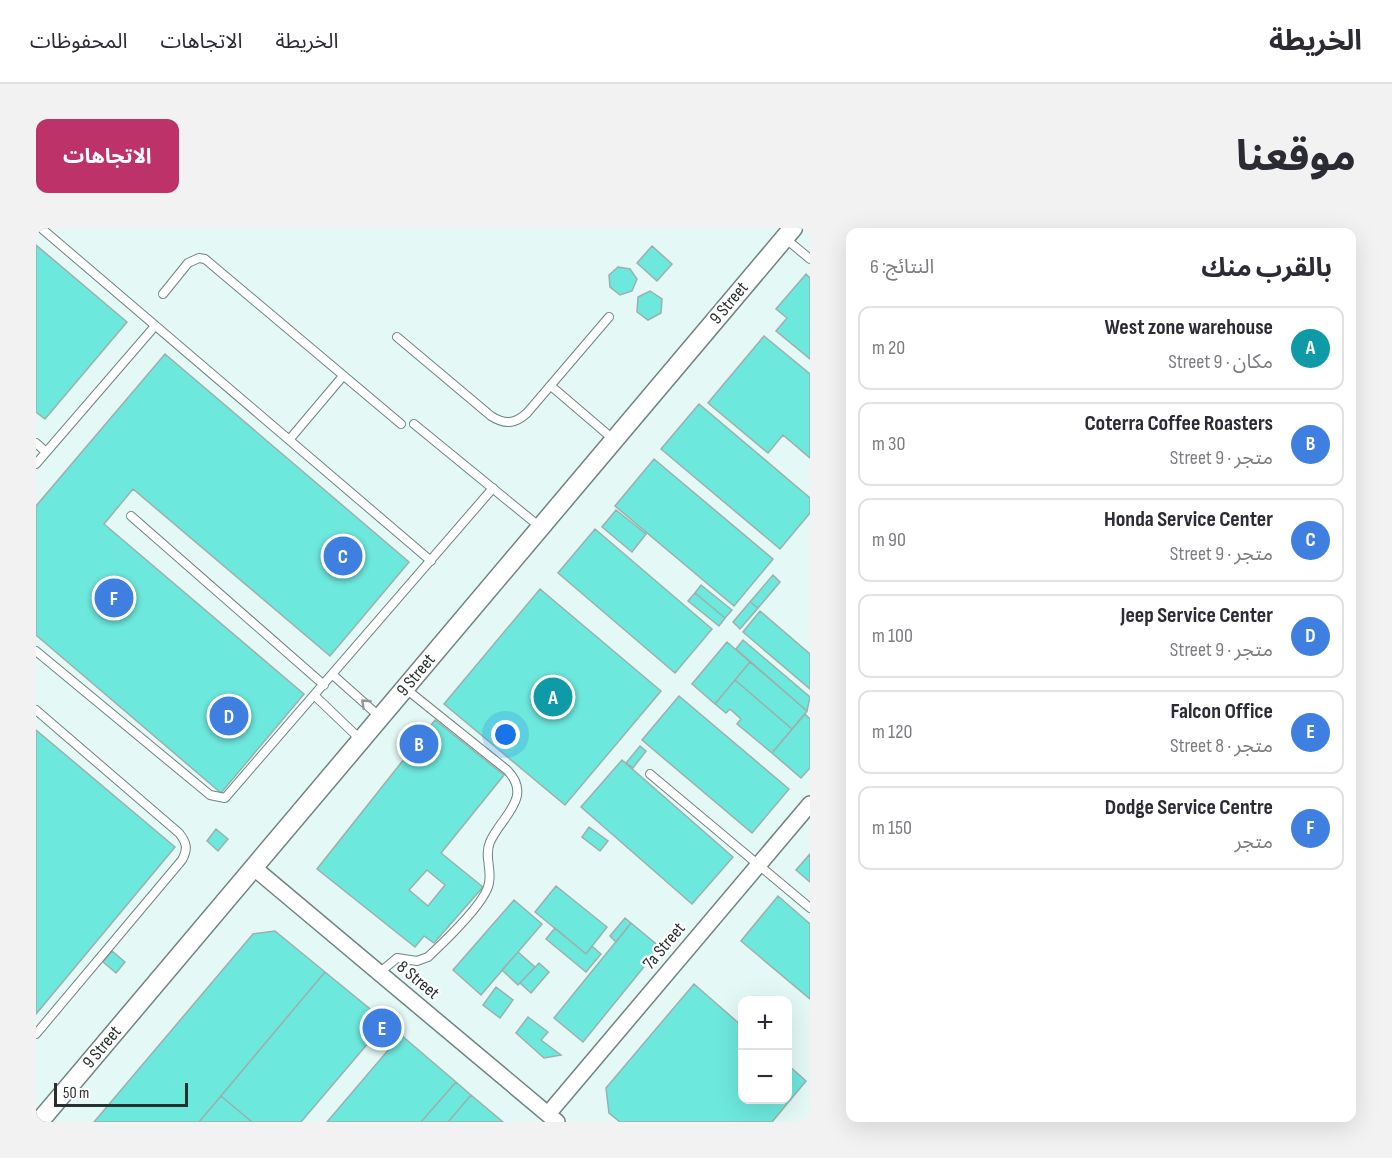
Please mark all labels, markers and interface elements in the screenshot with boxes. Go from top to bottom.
text: الخريطة [1269,25,1362,58]
text: المحفوظات [30,29,127,54]
text: الاتجاهات [160,29,242,54]
text: الخريطة [275,29,338,54]
button: الاتجاهات [36,119,179,193]
text: موقعنا [1236,132,1356,183]
text: بالقرب منك [1201,253,1332,284]
text: النتائج: 6 [870,255,934,279]
street label: 9 Street [705,277,753,328]
text: West zone warehouse [1104,314,1273,341]
text: 20 m [872,336,905,360]
text: A [1306,336,1315,360]
text: مكان · 9 Street [1168,350,1273,374]
text: Coterra Coffee Roasters [1084,410,1273,437]
text: 30 m [872,432,905,456]
text: B [1306,432,1315,456]
text: متجر · 9 Street [1170,446,1273,470]
text: Honda Service Center [1104,506,1273,533]
text: 90 m [872,528,906,552]
text: C [1305,528,1316,552]
pin: C [324,534,362,578]
text: متجر · 9 Street [1170,542,1273,566]
pin: F [94,576,134,620]
text: Jeep Service Center [1120,602,1273,629]
text: 100 m [872,624,913,648]
text: D [1305,624,1316,648]
text: متجر · 9 Street [1170,638,1273,662]
street label: 9 Street [392,649,440,700]
pin: A [534,674,572,720]
pin: D [210,694,248,738]
text: Falcon Office [1170,698,1273,725]
one-way arrow [361,699,372,710]
your location [491,720,520,749]
text: 120 m [872,720,912,744]
text: E [1306,720,1315,744]
pin: B [400,722,439,766]
text: متجر · 8 Street [1170,734,1273,758]
text: Dodge Service Centre [1105,794,1273,821]
text: 150 m [872,816,912,840]
text: F [1306,816,1315,840]
text: متجر [1234,830,1273,854]
street label: 7a Street [638,918,690,974]
street label: 8 Street [393,956,444,1004]
map controls [738,996,792,1104]
button: + [738,996,792,1050]
pin: E [362,1006,402,1050]
street label: 9 Street [78,1021,126,1072]
button: − [738,1050,792,1104]
scale bar [54,1080,188,1108]
text: 50 m [63,1084,89,1103]

